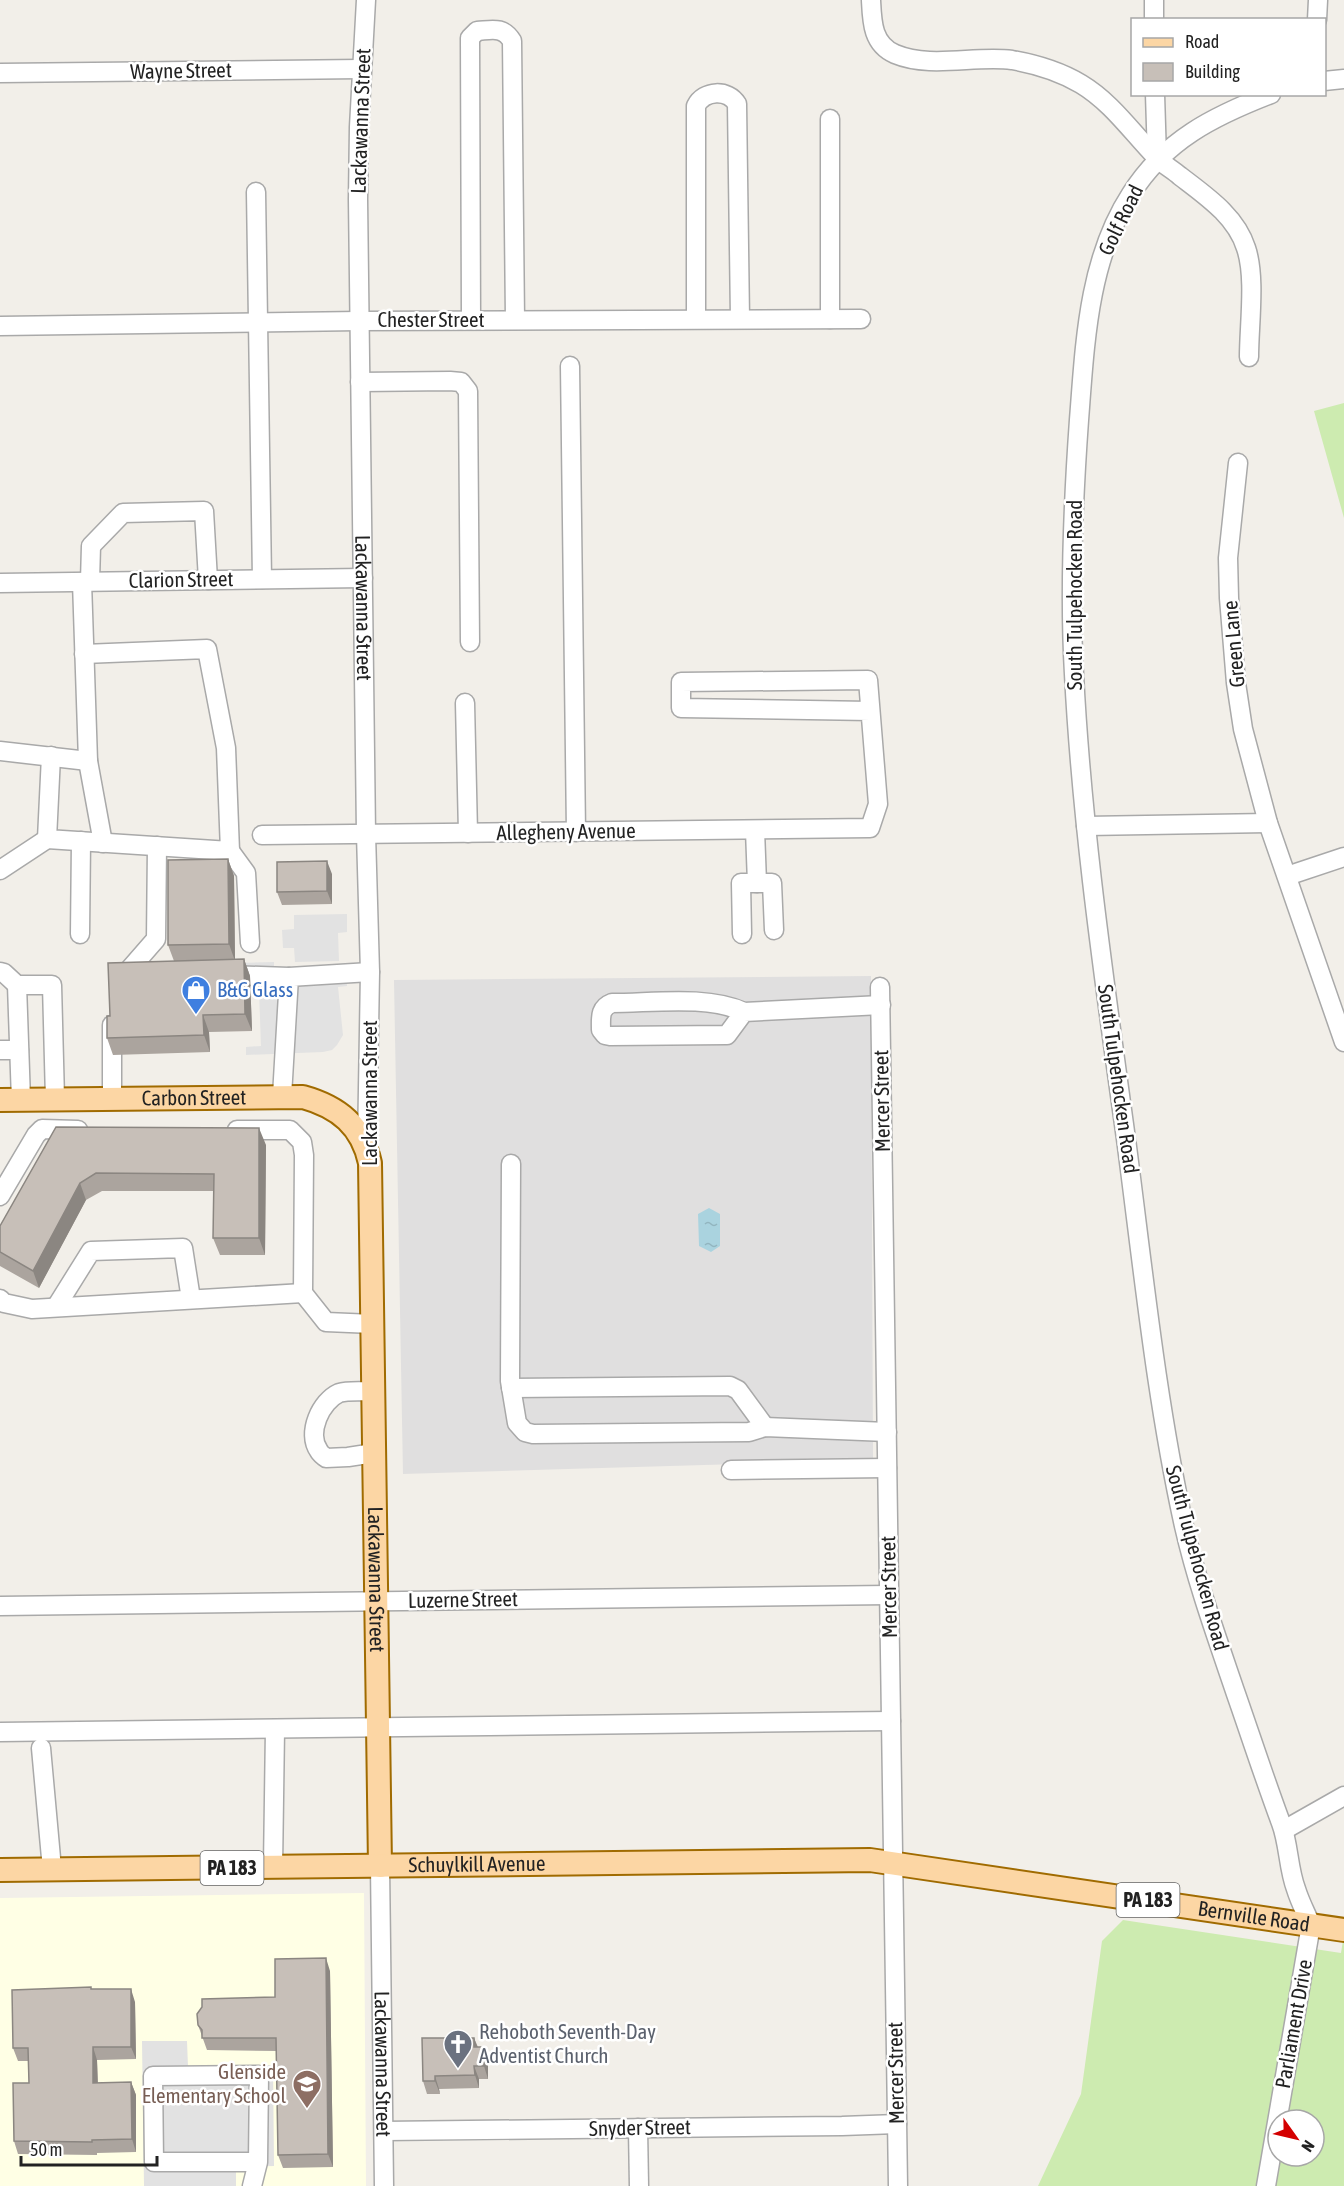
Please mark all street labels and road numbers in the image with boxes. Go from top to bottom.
street label: Lackawanna Street [345,48,375,194]
street label: Wayne Street [130,57,232,83]
street label: Golf Road [1093,180,1147,259]
street label: Chester Street [377,307,485,331]
street label: South Tulpehocken Road [1062,500,1086,690]
street label: Lackawanna Street [351,535,377,681]
street label: Clarion Street [128,566,234,592]
street label: Green Lane [1217,600,1249,688]
street label: Allegheny Avenue [496,818,636,844]
street label: South Tulpehocken Road [1094,983,1144,1175]
street label: Lackawanna Street [357,1020,381,1166]
street label: Mercer Street [868,1050,894,1152]
street label: Carbon Street [142,1085,246,1110]
street label: South Tulpehocken Road [1162,1463,1234,1653]
street label: Lackawanna Street [364,1506,390,1652]
street label: Mercer Street [875,1536,901,1638]
street label: Luzerne Street [408,1586,518,1612]
road number: PA 183 [200,1851,264,1885]
street label: Schuylkill Avenue [408,1851,546,1876]
road number: PA 183 [1116,1883,1180,1917]
street label: Bernville Road [1196,1896,1312,1936]
street label: Parliament Drive [1270,1957,1316,2090]
street label: Lackawanna Street [371,1991,396,2137]
street label: Mercer Street [882,2022,908,2124]
street label: Snyder Street [589,2114,691,2140]

